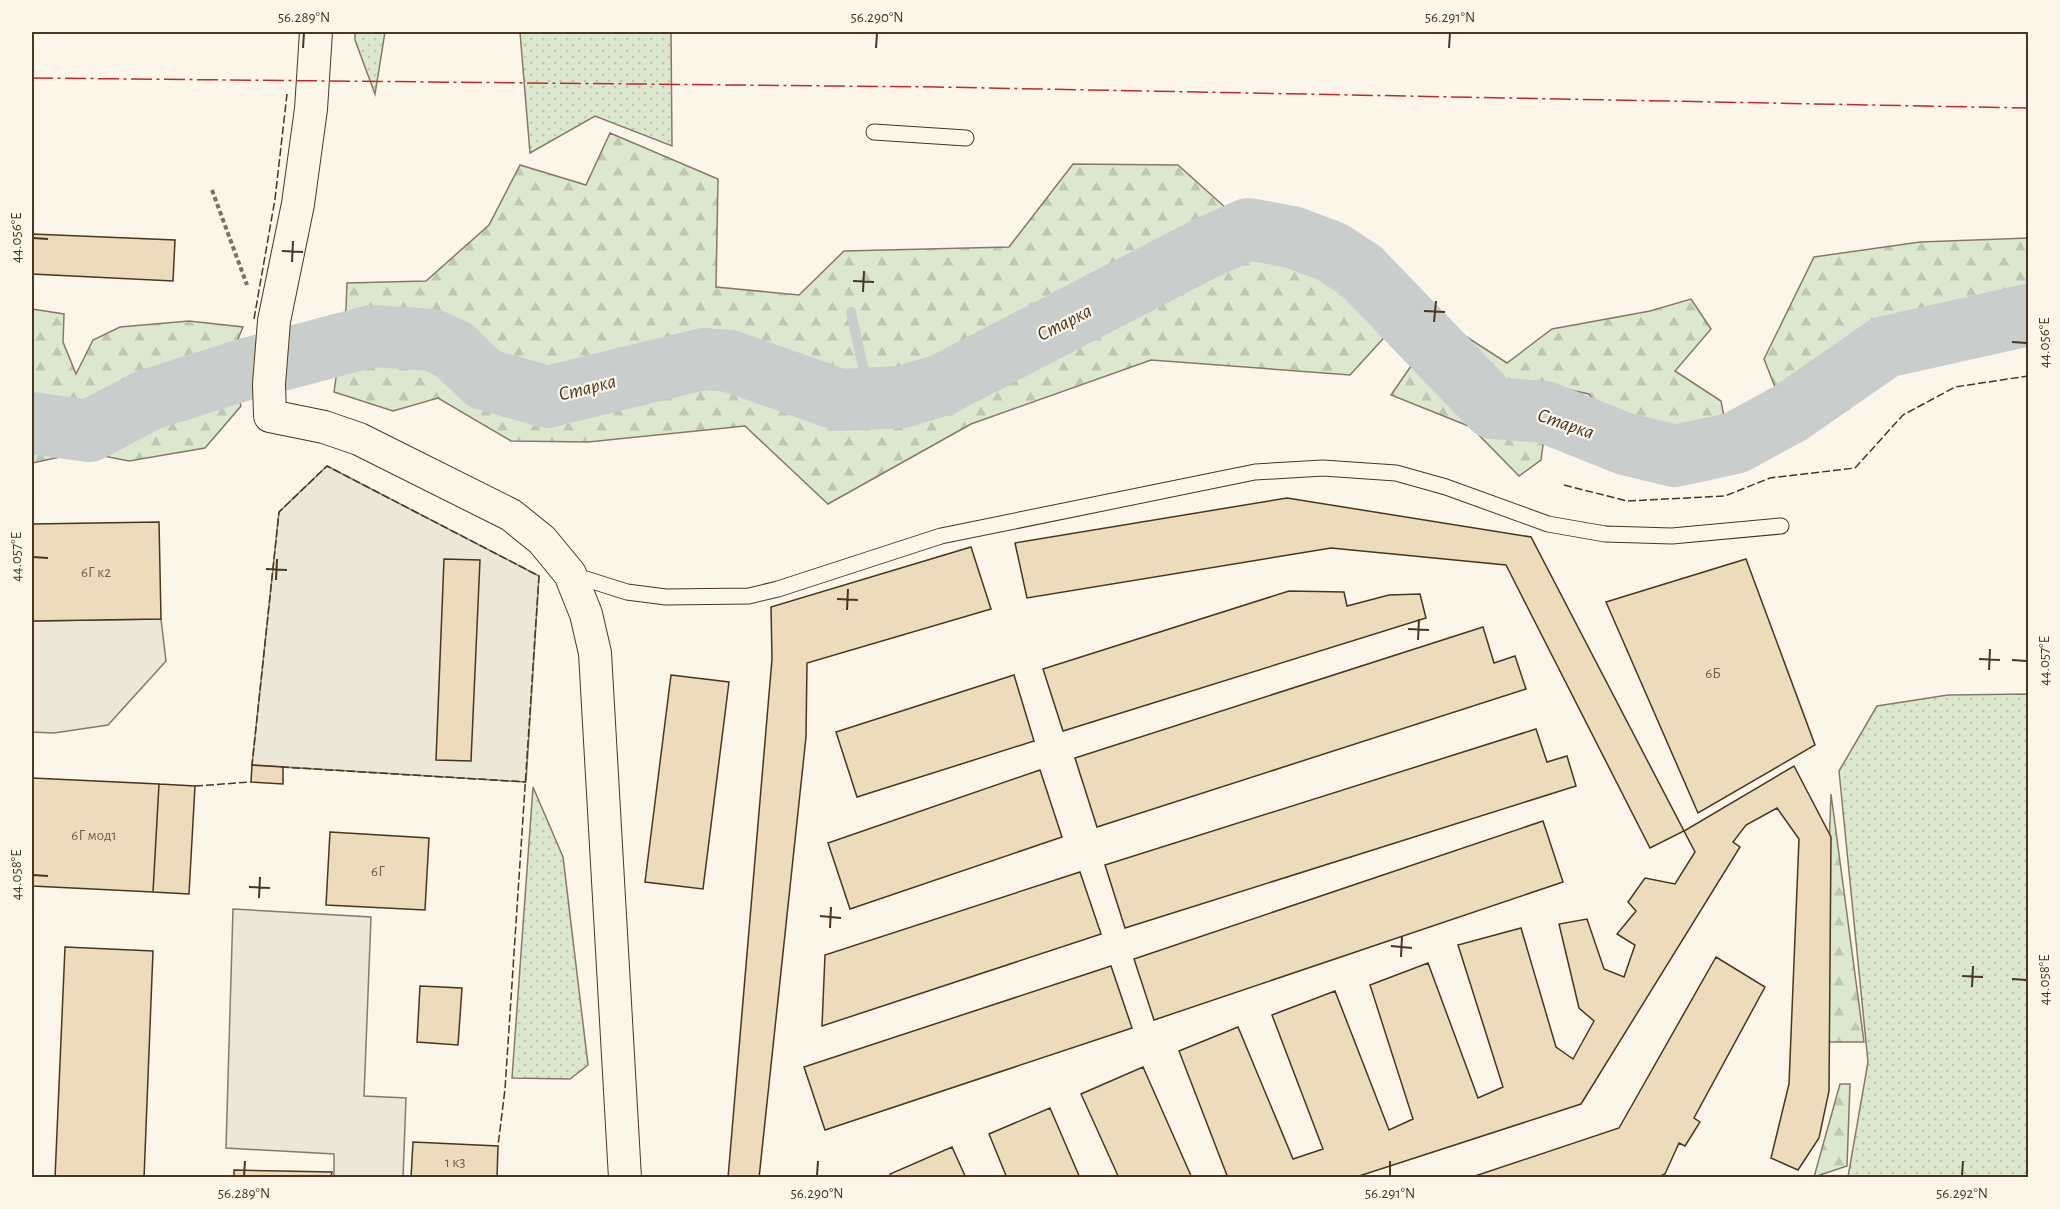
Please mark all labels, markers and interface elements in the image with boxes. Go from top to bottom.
text: 56.289°N [278,10,330,25]
text: 56.290°N [850,10,904,25]
text: 56.291°N [1425,10,1475,25]
text: 44.056°E [9,213,24,263]
water label: Старка [1034,301,1095,345]
text: 44.056°E [2037,318,2052,368]
water label: Старка [556,371,618,405]
water label: Старка [1535,405,1597,443]
text: 44.057°E [9,532,24,582]
house number: 6Г к2 [81,565,111,580]
text: 44.057°E [2037,636,2052,686]
house number: 6Б [1705,666,1721,681]
house number: 6Г мод1 [71,828,117,843]
text: 44.058°E [9,850,24,900]
house number: 6Г [371,864,385,879]
text: 44.058°E [2037,955,2052,1005]
house number: 1 к3 [445,1155,465,1170]
text: 56.289°N [218,1186,270,1201]
text: 56.290°N [790,1186,844,1201]
text: 56.291°N [1365,1186,1415,1201]
text: 56.292°N [1936,1186,1988,1201]

